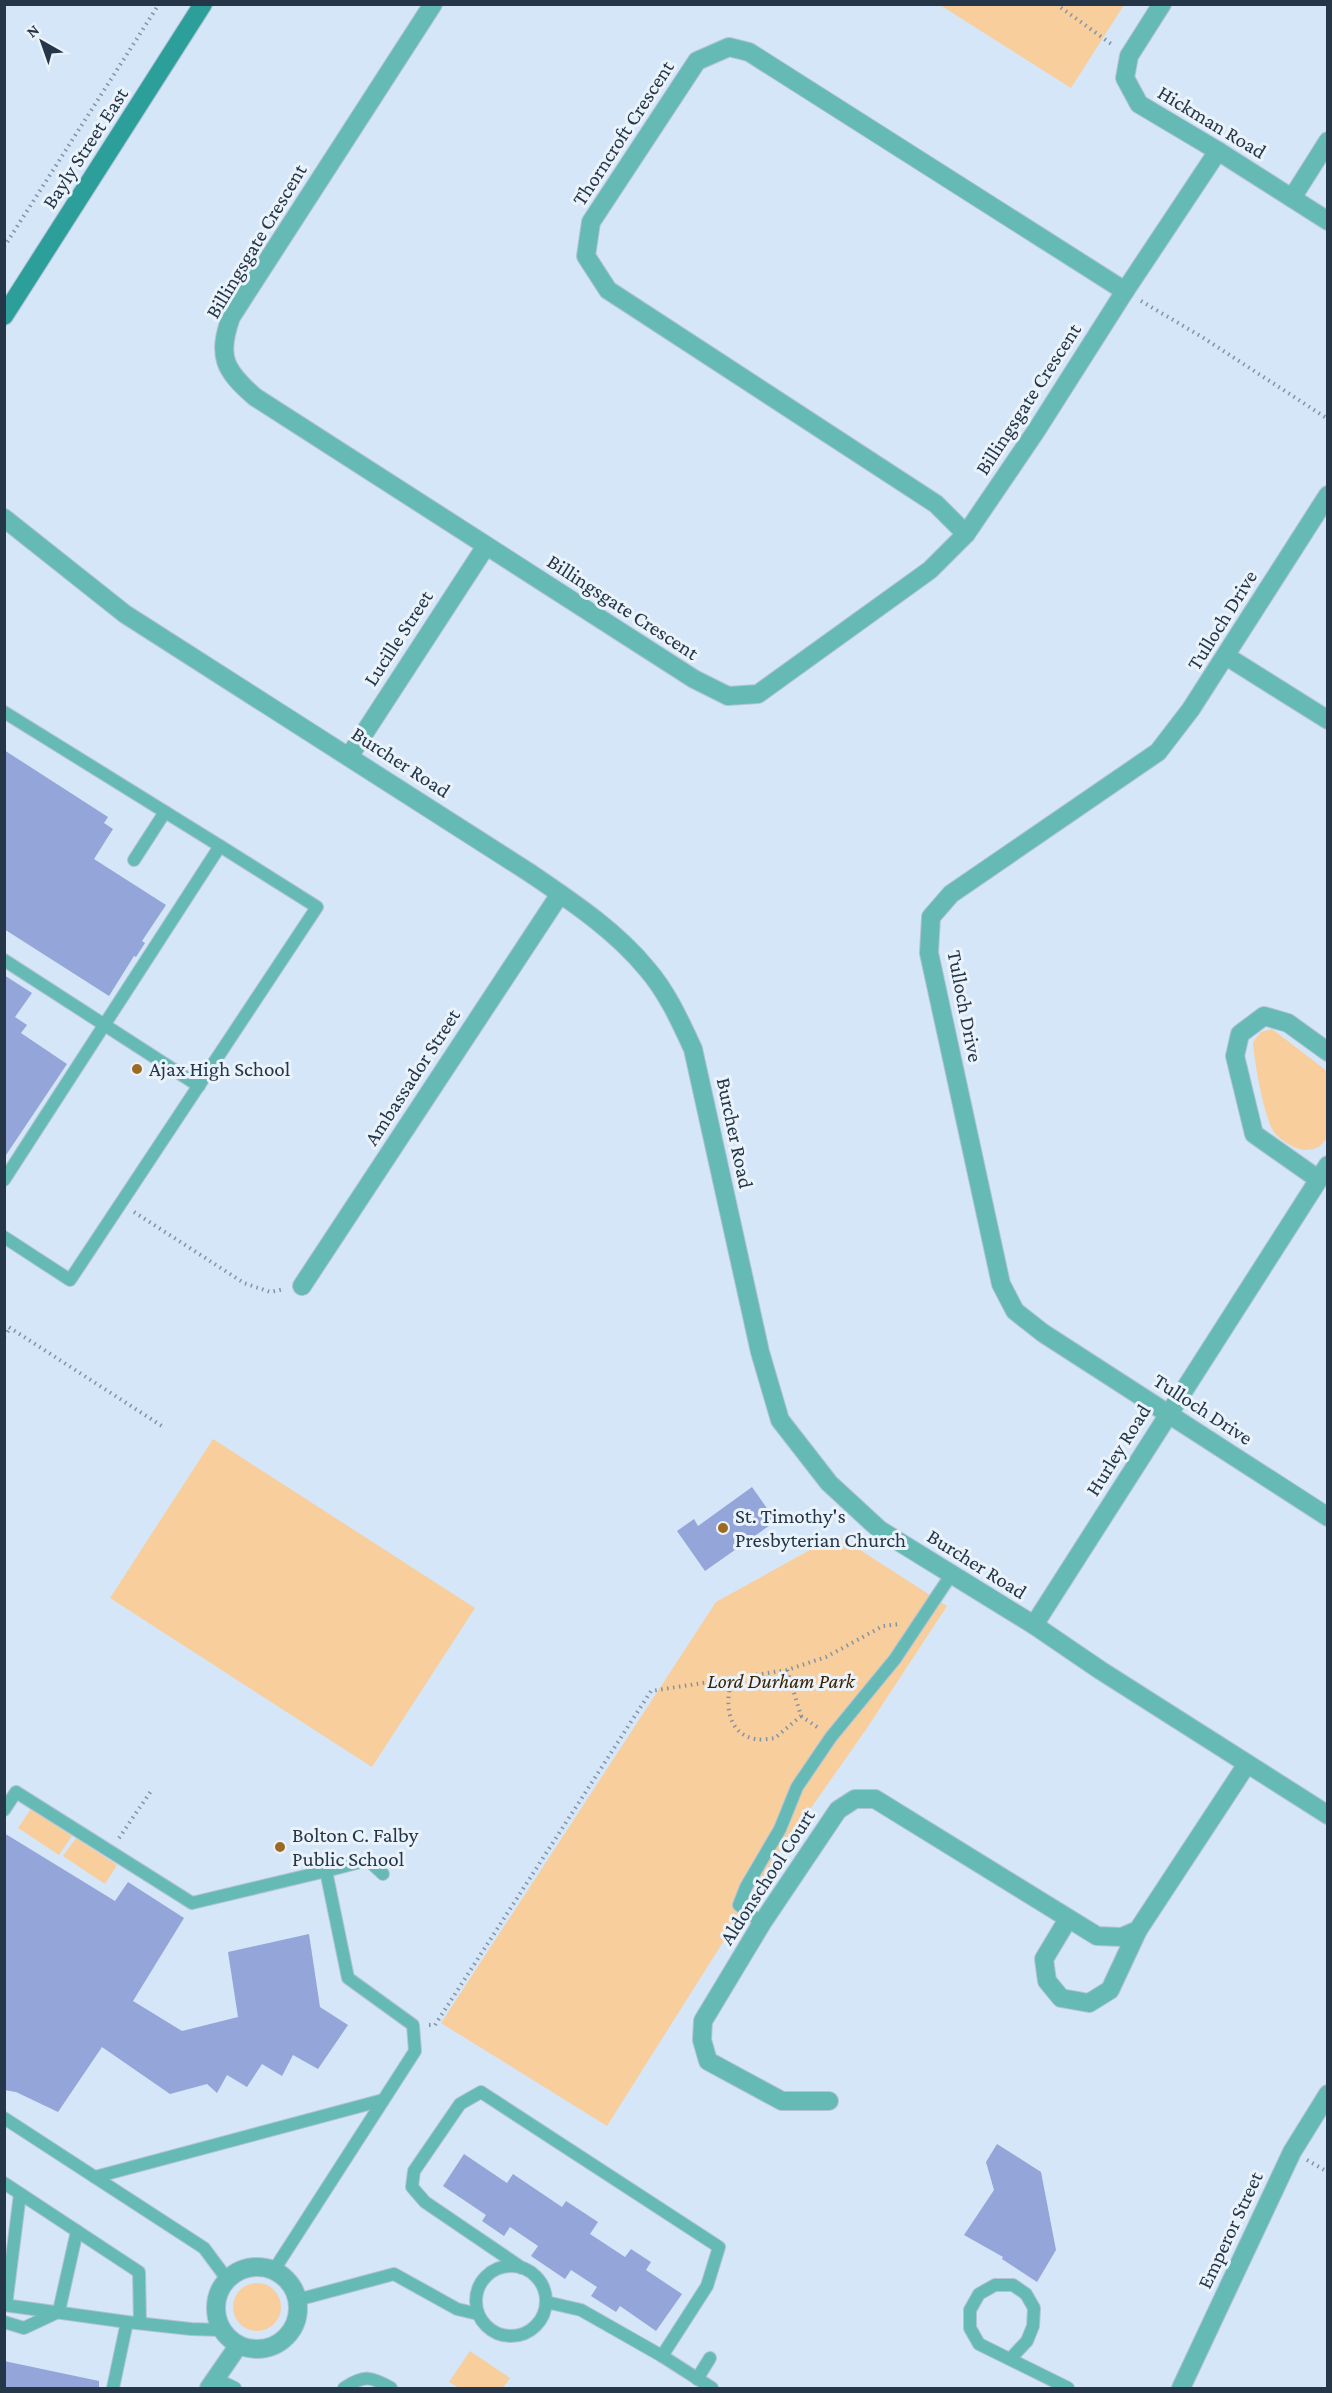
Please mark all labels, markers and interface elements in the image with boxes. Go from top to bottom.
north arrow [12,12,72,72]
text: N [23,21,42,41]
street label: Thorncroft Crescent [567,55,679,210]
street label: Hickman Road [1153,80,1271,164]
street label: Bayly Street East [37,82,134,213]
street label: Billingsgate Crescent [200,159,312,323]
street label: Billingsgate Crescent [970,318,1086,479]
street label: Billingsgate Crescent [543,549,704,665]
street label: Tulloch Drive [1182,566,1262,674]
street label: Lucille Street [358,585,438,690]
street label: Burcher Road [347,721,455,803]
street label: Tulloch Drive [942,948,988,1064]
street label: Ambassador Street [359,1004,466,1150]
place label: Ajax High School [149,1057,290,1081]
marker: Ajax High School [130,1062,144,1076]
street label: Burcher Road [712,1075,758,1191]
street label: Tulloch Drive [1149,1368,1257,1450]
street label: Hurley Road [1080,1400,1156,1500]
place label: St. Timothy's Presbyterian Church [735,1504,906,1552]
marker: St. Timothy's Presbyterian Church [716,1521,730,1535]
street label: Burcher Road [923,1524,1031,1604]
park label: Lord Durham Park [707,1669,856,1693]
street label: Aldonschool Court [714,1804,820,1949]
place label: Bolton C. Falby Public School [292,1823,419,1871]
marker: Bolton C. Falby Public School [273,1840,287,1854]
street label: Emperor Street [1192,2167,1268,2292]

